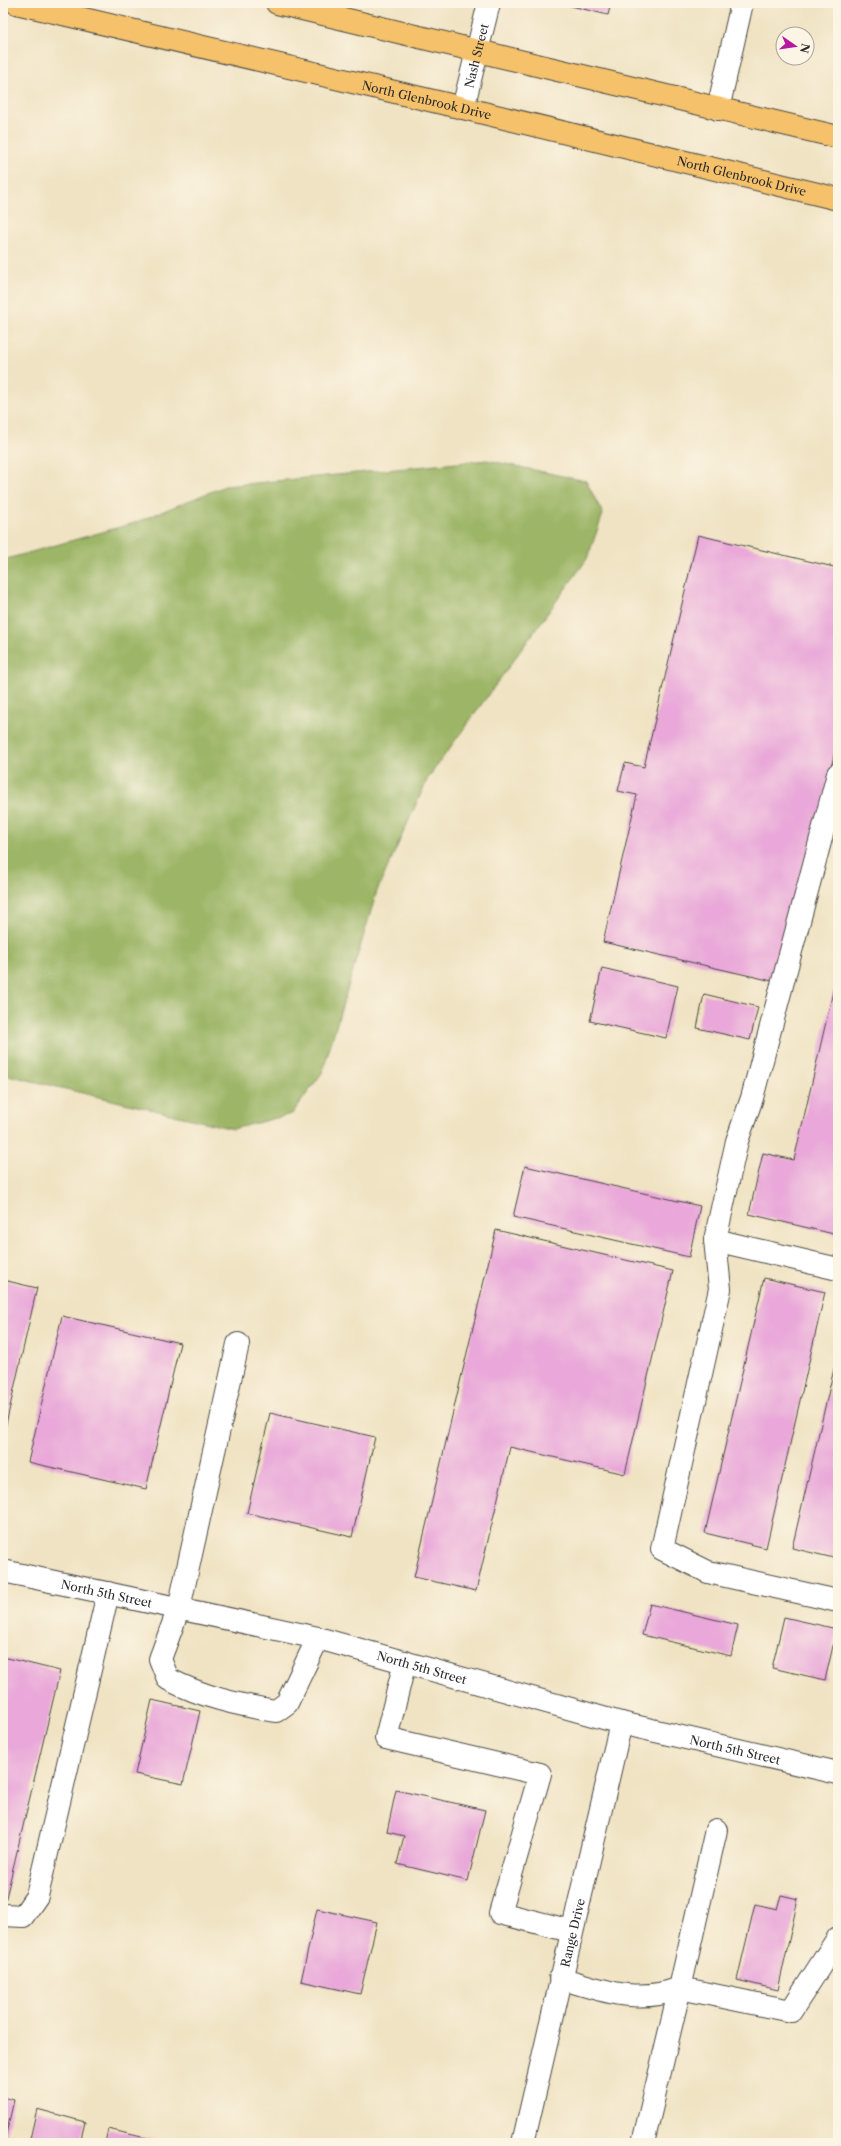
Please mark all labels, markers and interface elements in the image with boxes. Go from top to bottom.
street label: Nash Street [461,21,491,89]
north arrow [775,26,815,66]
text: N [797,42,813,55]
street label: North Glenbrook Drive [361,77,493,122]
street label: North Glenbrook Drive [676,153,808,199]
street label: North 5th Street [60,1576,154,1610]
street label: North 5th Street [375,1647,469,1687]
street label: North 5th Street [688,1732,783,1767]
street label: Range Drive [557,1897,587,1968]

